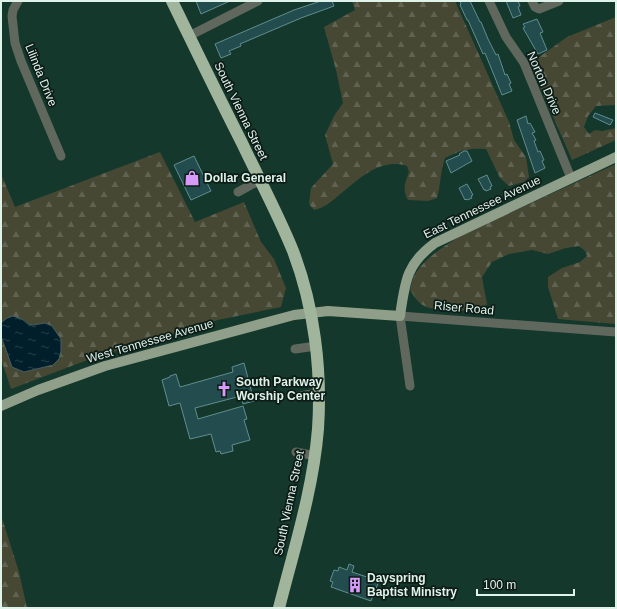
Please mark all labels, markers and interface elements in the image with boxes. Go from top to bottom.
street label: Lilinda Drive [22,42,60,109]
street label: Norton Drive [524,49,564,117]
street label: South Vienna Street [211,60,271,163]
shop icon: Dollar General [183,169,201,187]
place label: Dollar General [204,171,286,185]
street label: East Tennessee Avenue [421,172,543,241]
street label: Riser Road [433,298,495,318]
street label: West Tennessee Avenue [85,316,215,366]
place label: South Parkway Worship Center [236,375,325,403]
church icon: South Parkway Worship Center [215,380,233,398]
street label: South Vienna Street [271,448,307,557]
place label: Dayspring Baptist Ministry [367,571,457,599]
scale bar [477,571,574,597]
building icon: Dayspring Baptist Ministry [346,576,364,594]
text: 100 m [483,578,516,592]

